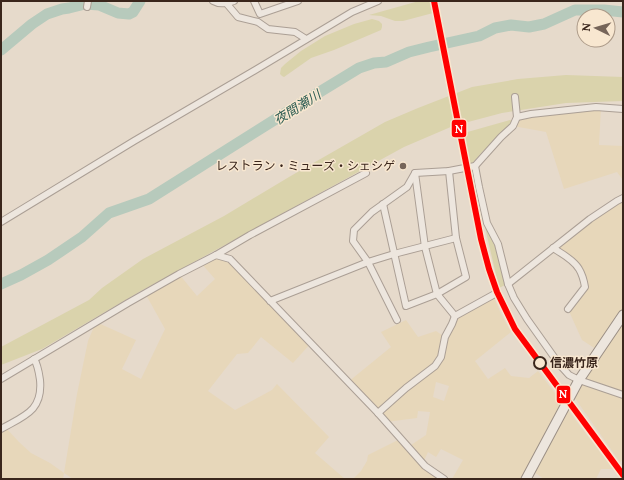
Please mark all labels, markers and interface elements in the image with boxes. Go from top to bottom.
north arrow [576,8,616,48]
text: N [579,22,593,32]
water label: 夜間瀬川 [271,85,326,128]
line badge: N [451,119,467,138]
text: N [455,122,464,136]
place label: レストラン・ミューズ・シェシゲ [216,158,395,173]
marker: レストラン・ミューズ・シェシゲ [398,161,408,171]
place label: 信濃竹原 [550,355,598,370]
marker: 信濃竹原 [533,356,547,370]
line badge: N [556,385,571,404]
text: N [559,387,568,401]

